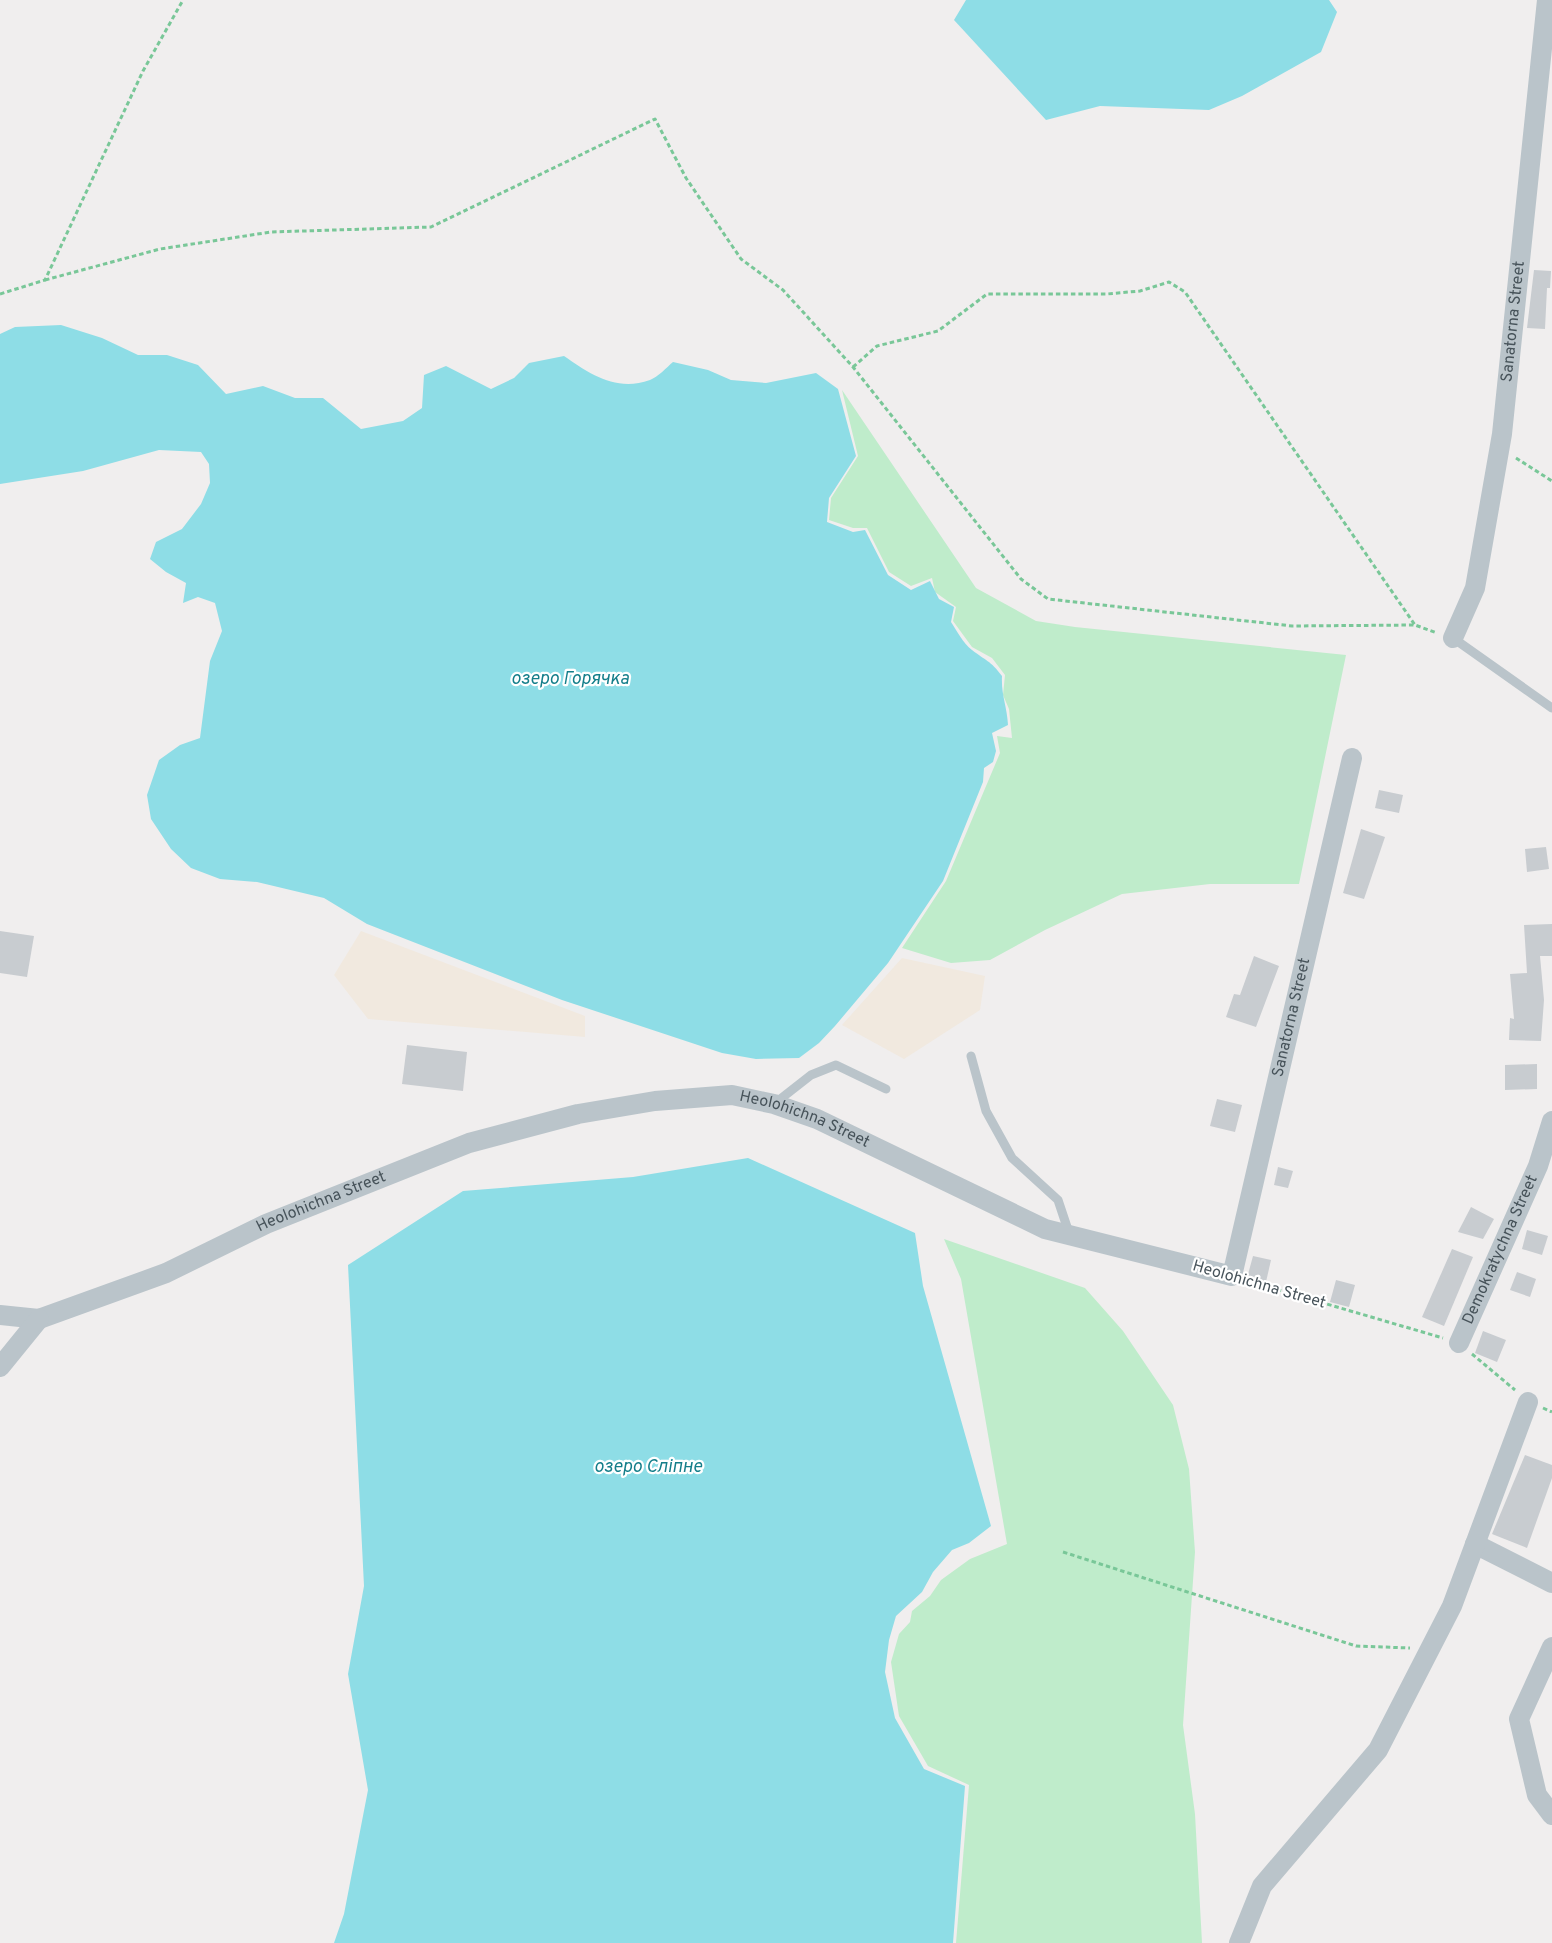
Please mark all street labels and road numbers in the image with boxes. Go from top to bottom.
street label: Sanatorna Street [1497,260,1530,383]
street label: Sanatorna Street [1268,956,1315,1079]
street label: Heolohichna Street [737,1087,873,1153]
street label: Heolohichna Street [253,1167,389,1237]
street label: Demokratychna Street [1458,1172,1543,1328]
street label: Heolohichna Street [1190,1256,1328,1314]

